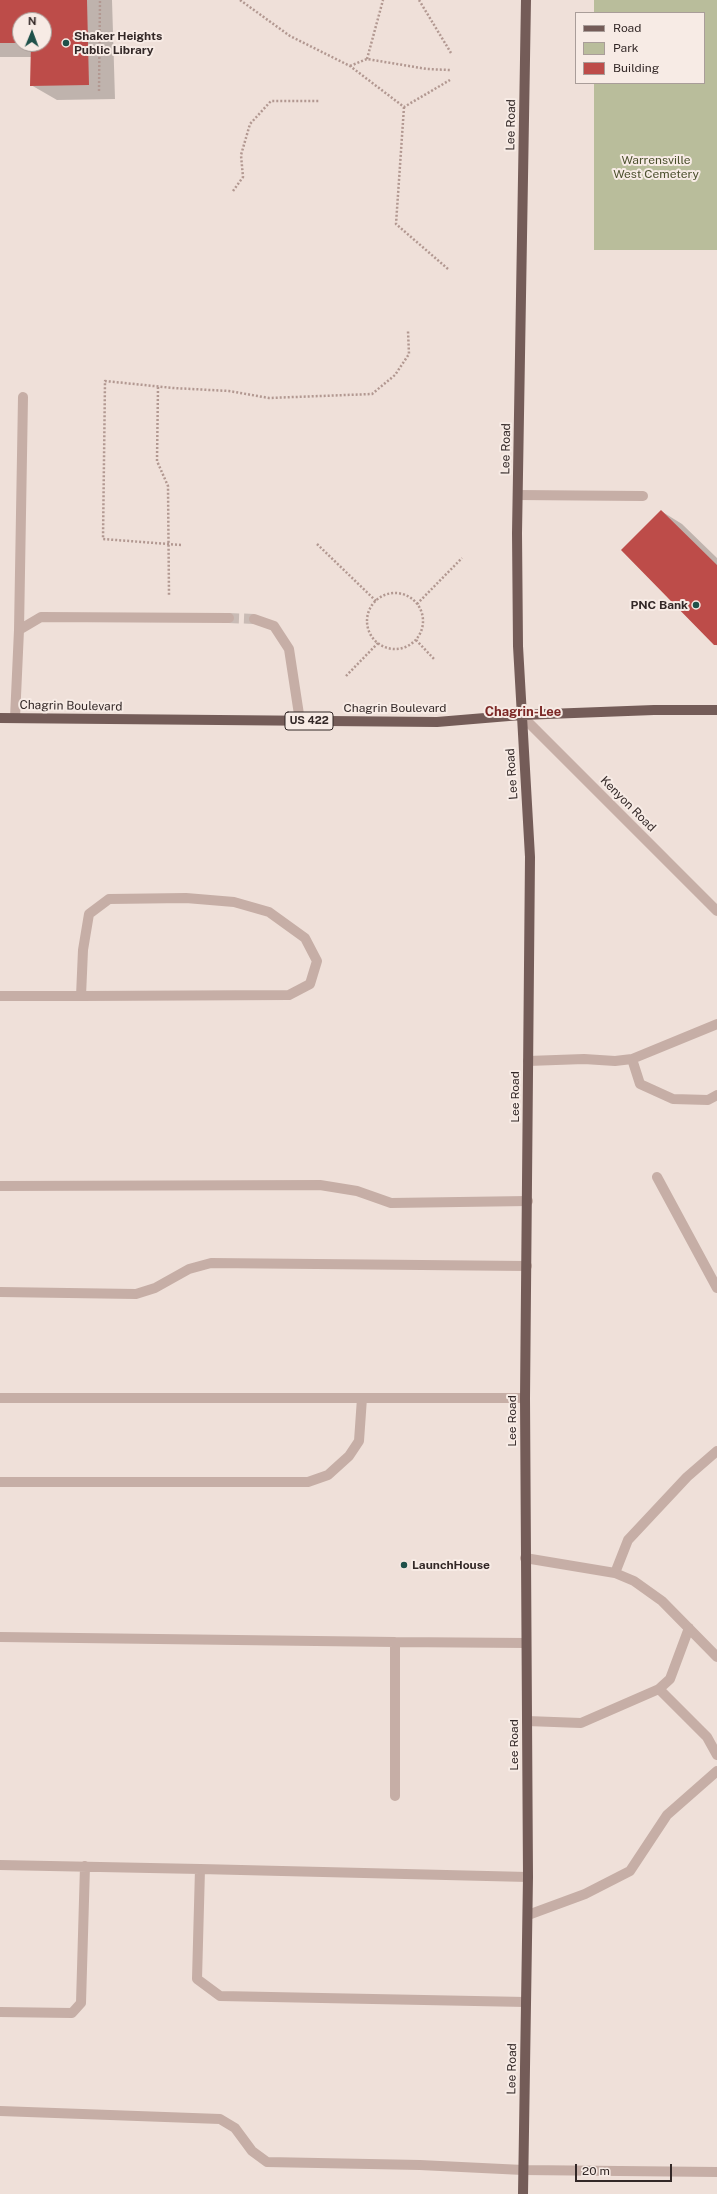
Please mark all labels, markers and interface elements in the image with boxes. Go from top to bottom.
north arrow [12,12,52,52]
legend [575,12,705,84]
text: N [28,15,37,27]
text: Road [613,21,641,35]
place label: Shaker Heights Public Library [74,29,162,57]
marker: Shaker Heights Public Library [61,38,71,48]
text: Park [613,41,639,55]
text: Building [613,61,659,75]
street label: Lee Road [503,99,519,151]
park label: Warrensville West Cemetery [613,153,699,181]
street label: Lee Road [498,423,514,475]
place label: PNC Bank [630,598,688,612]
marker: PNC Bank [691,600,701,610]
street label: Chagrin Boulevard [19,698,123,714]
street label: Chagrin Boulevard [343,701,447,715]
district label: Chagrin-Lee [485,704,561,720]
road number: US 422 [285,712,333,730]
street label: Lee Road [503,748,521,800]
street label: Kenyon Road [597,773,659,835]
street label: Lee Road [508,1071,522,1123]
street label: Lee Road [505,1395,519,1447]
place label: LaunchHouse [412,1558,490,1572]
marker: LaunchHouse [399,1560,409,1570]
street label: Lee Road [507,1719,521,1771]
street label: Lee Road [504,2043,520,2095]
scale bar [577,2156,674,2182]
text: 20 m [582,2164,610,2178]

